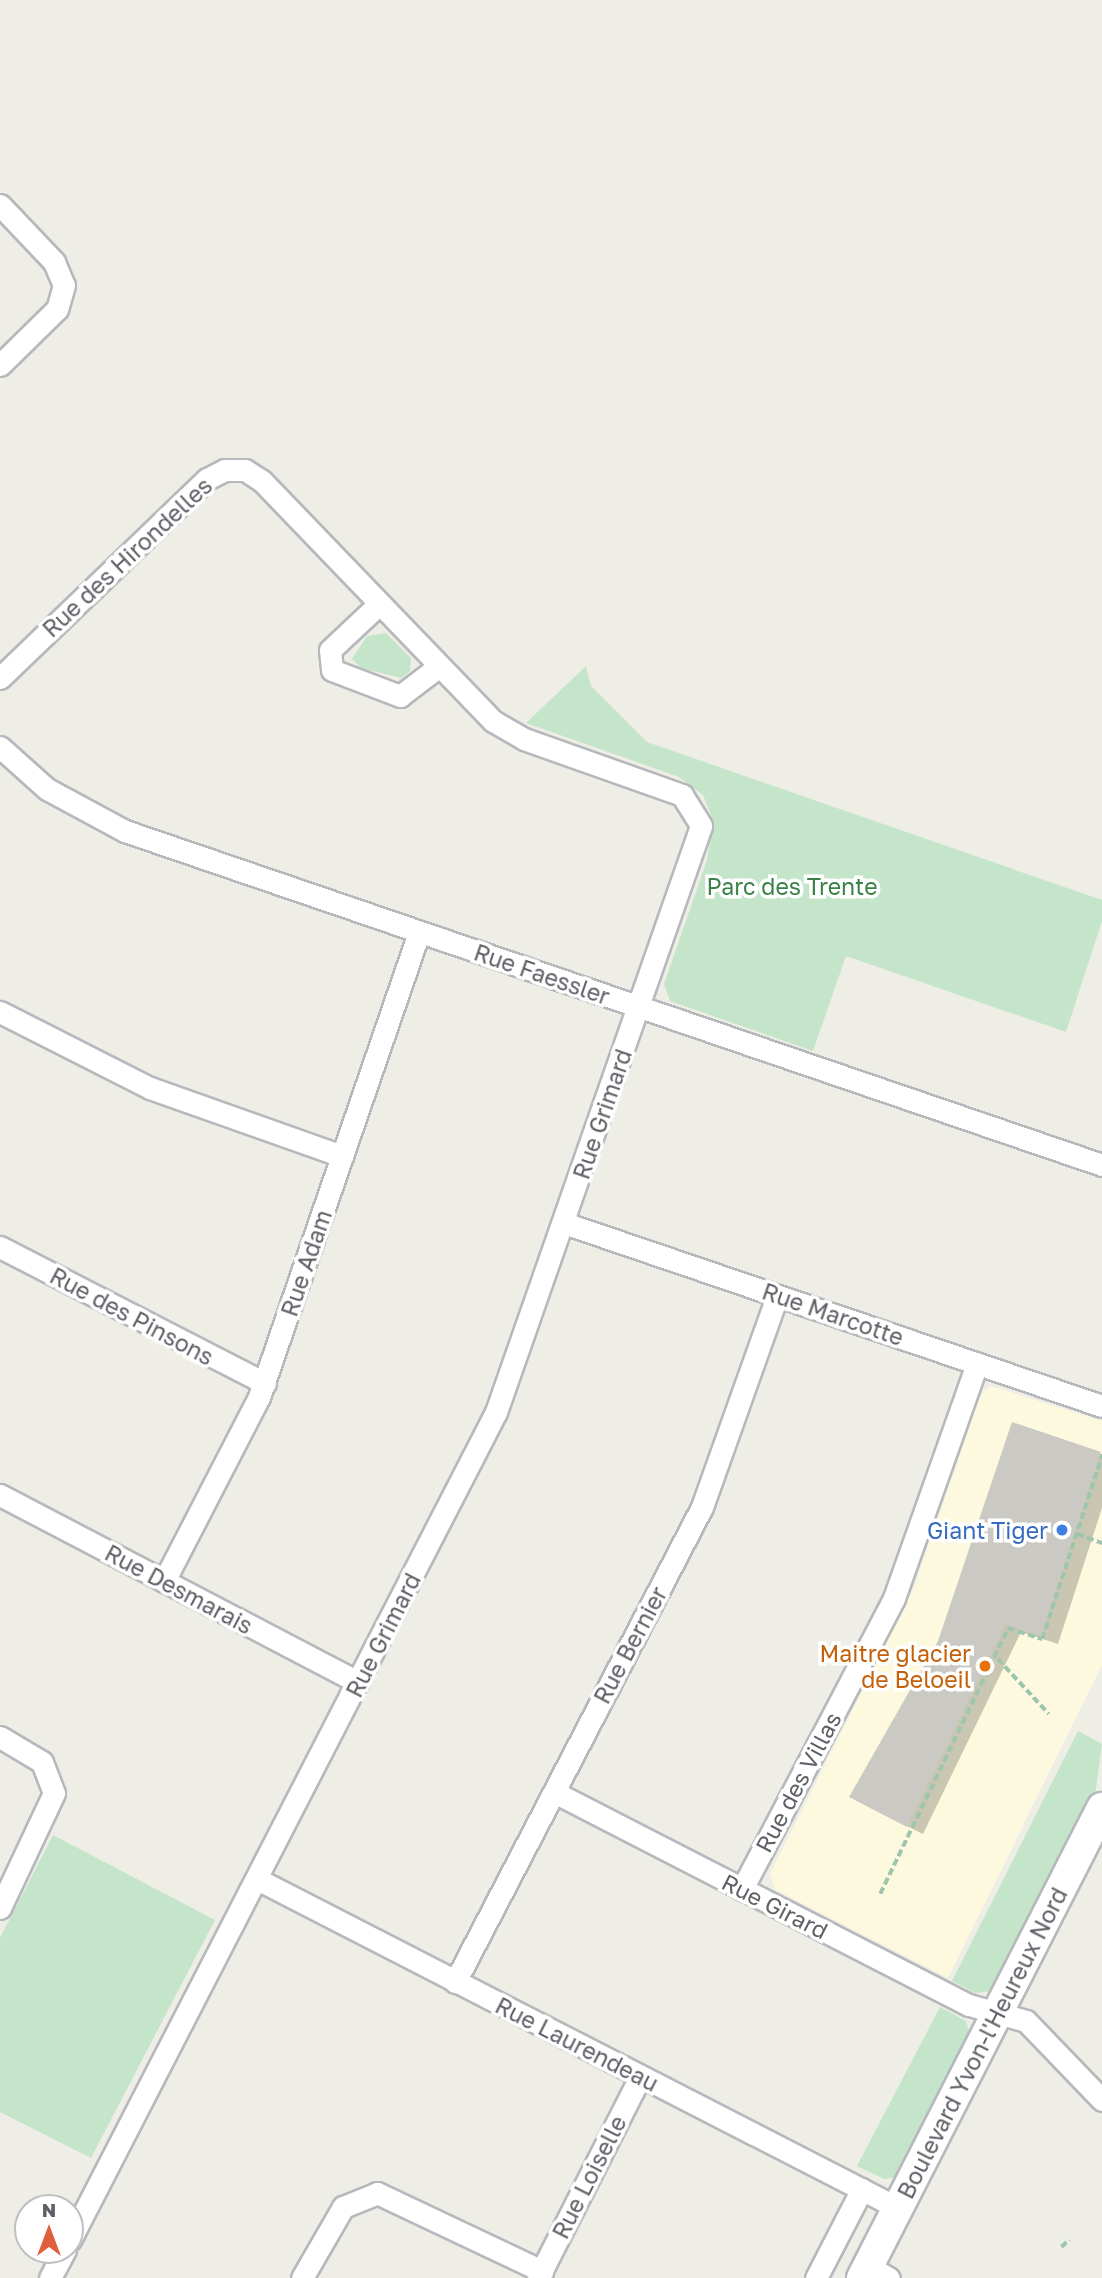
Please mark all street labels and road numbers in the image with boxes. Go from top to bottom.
street label: Rue des Hirondelles [37,471,217,643]
street label: Rue Faessler [471,938,613,1010]
street label: Rue Grimard [567,1045,637,1183]
street label: Rue Adam [275,1206,337,1320]
street label: Rue des Pinsons [45,1261,219,1371]
street label: Rue Marcotte [759,1277,907,1351]
street label: Rue Desmarais [100,1538,258,1640]
street label: Rue Grimard [340,1568,426,1702]
street label: Rue Bernier [588,1582,672,1708]
street label: Rue des Villas [749,1707,847,1857]
street label: Rue Girard [717,1868,833,1944]
street label: Boulevard Yvon-l'Heureux Nord [891,1883,1073,2203]
street label: Rue Laurendeau [491,1991,663,2097]
street label: Rue Loiselle [546,2111,632,2243]

